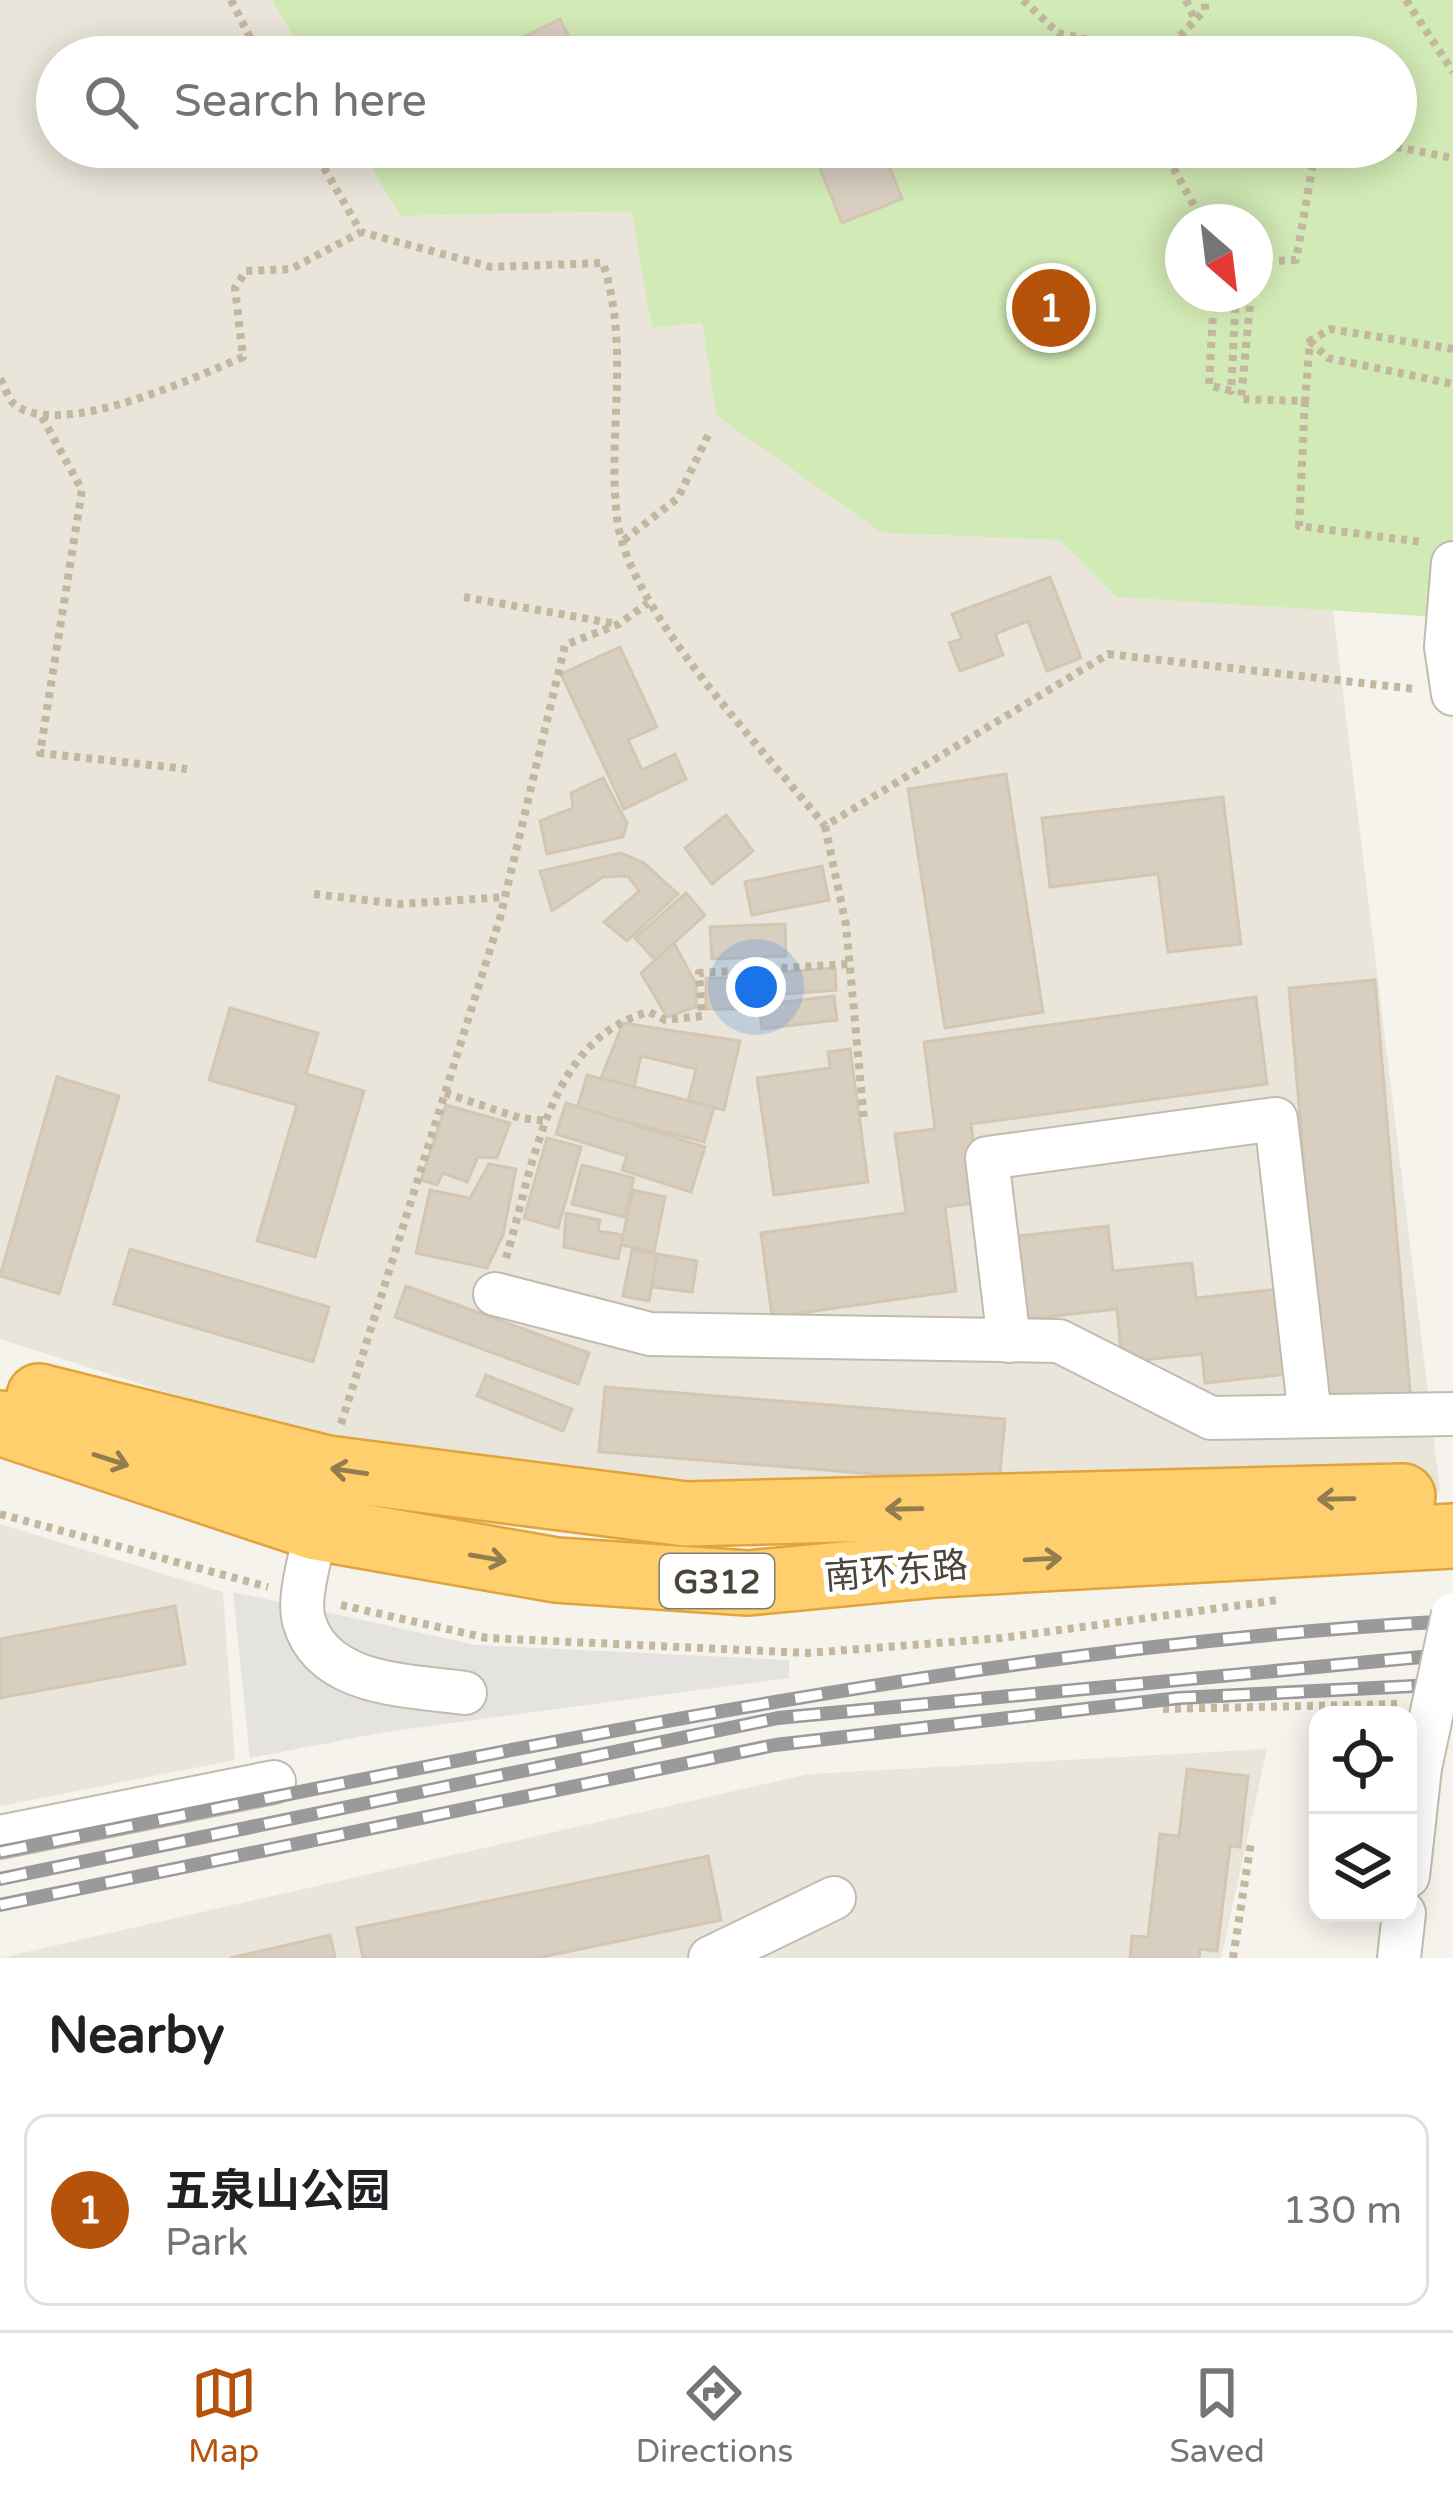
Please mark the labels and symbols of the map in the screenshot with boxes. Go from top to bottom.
north arrow [1165,204,1273,312]
pin: 1 [1012,263,1090,353]
your location [726,957,786,1017]
one-way arrow [92,1451,129,1472]
one-way arrow [330,1459,369,1482]
one-way arrow [1317,1487,1356,1510]
one-way arrow [885,1497,924,1520]
street label: 南环东路 [823,1544,970,1599]
one-way arrow [467,1547,506,1570]
one-way arrow [1023,1547,1062,1570]
road number: G312 [660,1554,774,1608]

